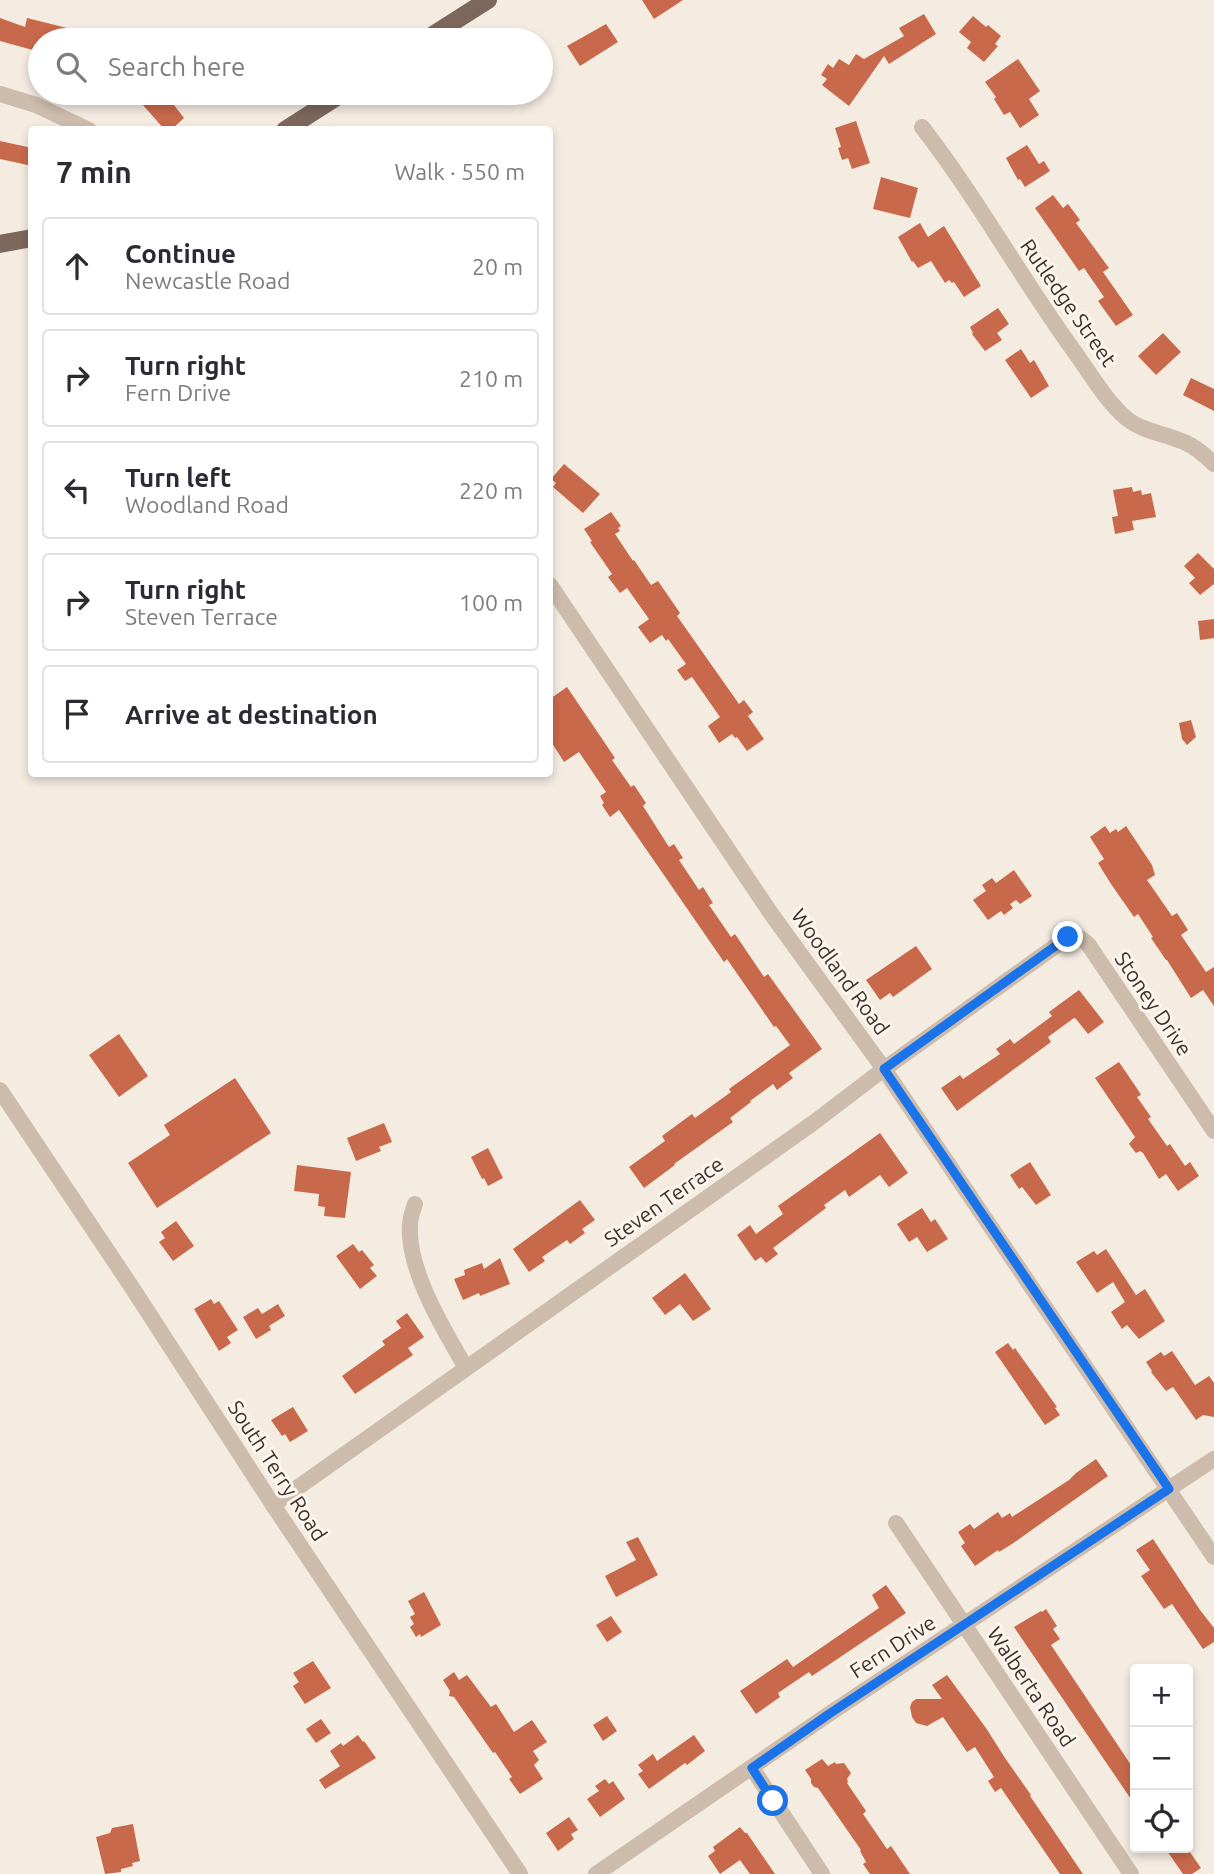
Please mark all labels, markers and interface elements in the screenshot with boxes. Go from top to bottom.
search box [28,28,553,105]
icon: search [52,48,90,86]
text: Search here [108,52,245,81]
text: 7 min [56,155,132,189]
text: Walk · 550 m [394,159,525,184]
street label: Rutledge Street [1016,234,1122,371]
text: Continue [125,239,236,268]
icon: ahead [58,247,96,285]
text: 20 m [472,254,523,279]
text: Newcastle Road [125,268,290,293]
text: Turn right [125,351,246,380]
icon: right [58,359,96,397]
text: 210 m [459,366,523,391]
text: Fern Drive [125,380,231,405]
text: Turn left [125,463,231,492]
icon: left [58,471,96,509]
text: 220 m [459,478,523,503]
text: Woodland Road [125,492,289,517]
text: Turn right [125,575,246,604]
icon: right [58,583,96,621]
text: 100 m [459,590,523,615]
text: Steven Terrace [125,604,278,629]
icon: arrive [58,695,96,733]
text: Arrive at destination [125,700,378,729]
street label: Woodland Road [787,904,895,1039]
route end [1052,921,1083,952]
street label: Stoney Drive [1110,947,1197,1060]
street label: Steven Terrace [599,1151,728,1251]
street label: South Terry Road [224,1396,332,1545]
street label: Fern Drive [845,1610,940,1683]
street label: Walberta Road [983,1622,1081,1751]
map controls [1130,1664,1193,1853]
button: + [1130,1664,1193,1727]
button: − [1130,1727,1193,1790]
route start [757,1785,788,1816]
button: locate [1130,1790,1193,1853]

